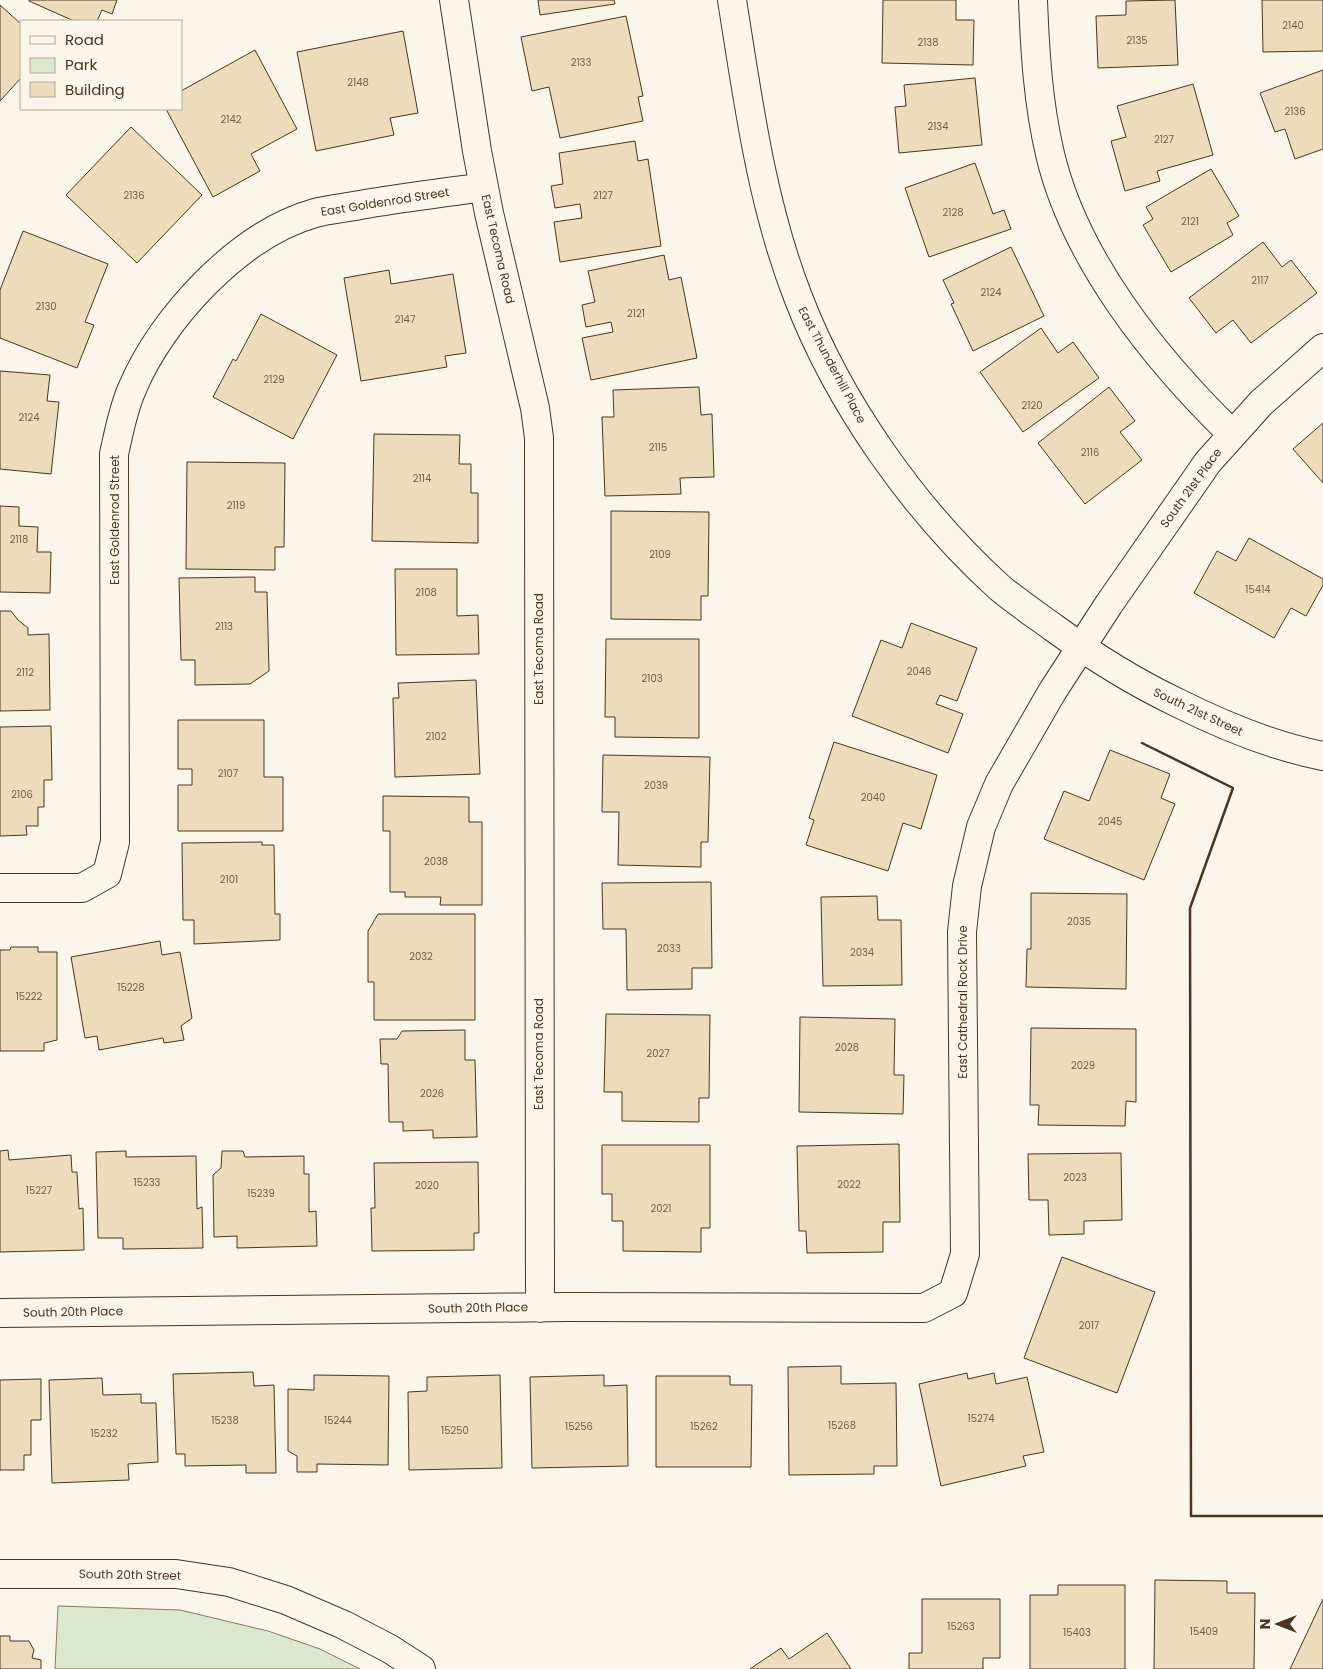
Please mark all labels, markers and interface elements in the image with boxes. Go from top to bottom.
house number: 2140 [1282,18,1304,33]
legend [20,20,182,110]
text: Road [65,29,104,50]
house number: 2135 [1126,33,1148,48]
house number: 2138 [917,35,939,50]
text: Park [65,54,97,75]
house number: 2133 [571,55,591,70]
house number: 2148 [347,75,369,90]
text: Building [65,79,125,100]
house number: 2136 [1284,104,1306,119]
house number: 2142 [221,112,242,127]
house number: 2134 [927,119,949,134]
house number: 2127 [1154,132,1175,147]
street label: East Goldenrod Street [319,183,450,220]
house number: 2136 [123,188,145,203]
house number: 2127 [593,188,614,203]
street label: East Tecoma Road [478,192,519,305]
house number: 2128 [942,205,964,220]
house number: 2121 [1181,214,1199,229]
house number: 2117 [1251,273,1269,288]
house number: 2124 [981,285,1002,300]
house number: 2130 [35,299,57,314]
street label: East Thunderhill Place [794,303,870,426]
house number: 2121 [627,306,645,321]
house number: 2147 [395,312,416,327]
house number: 2129 [264,372,285,387]
house number: 2120 [1022,398,1042,413]
house number: 2124 [19,410,40,425]
house number: 2115 [649,440,667,455]
street label: South 21st Place [1156,444,1225,531]
house number: 2116 [1081,445,1099,460]
street label: East Goldenrod Street [106,455,123,585]
house number: 2114 [413,471,431,486]
house number: 2119 [227,498,245,513]
house number: 2118 [10,532,28,547]
house number: 2109 [649,547,671,562]
house number: 15414 [1245,582,1271,597]
house number: 2108 [415,585,437,600]
street label: East Tecoma Road [530,593,547,705]
house number: 2113 [215,619,233,634]
house number: 2046 [907,664,931,679]
house number: 2112 [16,665,34,680]
house number: 2103 [641,671,663,686]
street label: South 21st Street [1150,683,1246,740]
house number: 2102 [426,729,447,744]
house number: 2107 [218,766,239,781]
house number: 2039 [644,778,668,793]
house number: 2106 [11,787,33,802]
house number: 2040 [861,790,885,805]
house number: 2045 [1098,814,1122,829]
house number: 2038 [424,854,448,869]
house number: 2101 [220,872,238,887]
house number: 2035 [1067,914,1091,929]
street label: East Cathedral Rock Drive [954,925,971,1079]
house number: 2033 [657,941,681,956]
house number: 2034 [850,945,874,960]
house number: 2032 [409,949,433,964]
house number: 15228 [117,980,145,995]
house number: 15222 [16,989,43,1004]
street label: East Tecoma Road [530,998,547,1110]
house number: 2028 [835,1040,859,1055]
house number: 2027 [646,1046,670,1061]
house number: 2029 [1071,1058,1095,1073]
house number: 2026 [420,1086,444,1101]
house number: 2023 [1063,1170,1087,1185]
house number: 15233 [133,1175,161,1190]
house number: 2022 [837,1177,861,1192]
house number: 2020 [415,1178,439,1193]
house number: 15227 [26,1183,53,1198]
house number: 15239 [247,1186,275,1201]
house number: 2021 [651,1201,671,1216]
street label: South 20th Place [428,1298,528,1317]
street label: South 20th Place [23,1302,123,1321]
house number: 2017 [1079,1318,1100,1333]
house number: 15274 [968,1411,994,1426]
house number: 15238 [211,1413,239,1428]
house number: 15244 [324,1413,352,1428]
house number: 15268 [828,1418,856,1433]
house number: 15256 [565,1419,593,1434]
house number: 15262 [690,1419,718,1434]
house number: 15250 [441,1423,469,1438]
house number: 15232 [91,1426,118,1441]
street label: South 20th Street [79,1565,181,1584]
north arrow [1253,1599,1303,1649]
house number: 15263 [947,1619,975,1634]
text: N [1255,1619,1275,1629]
house number: 15409 [1190,1624,1218,1639]
house number: 15403 [1063,1625,1091,1640]

